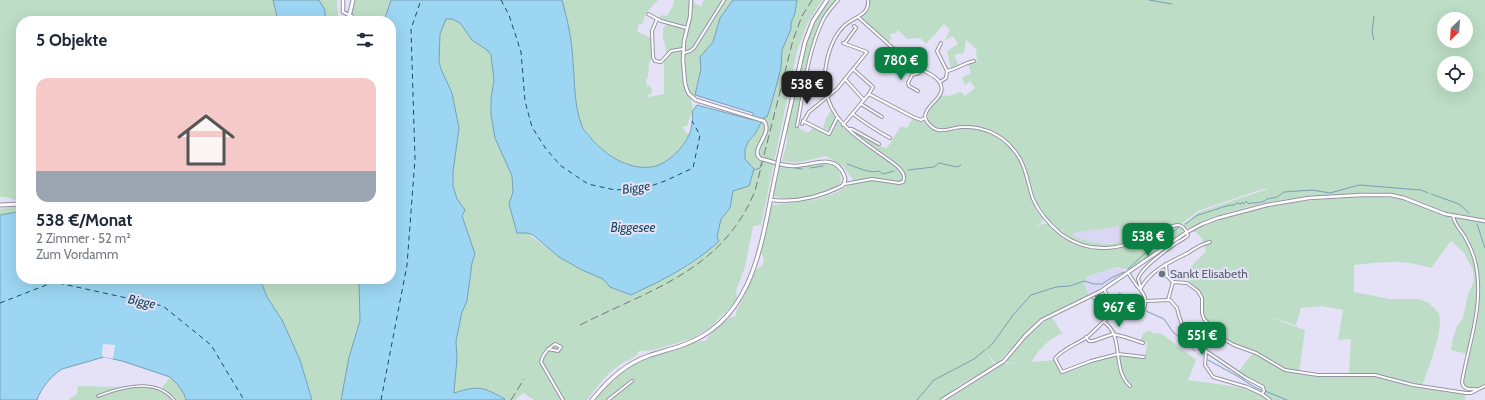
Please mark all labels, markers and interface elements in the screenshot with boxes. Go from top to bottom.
north arrow [1437,12,1473,48]
map controls [1437,12,1473,92]
icon: filters [354,29,376,51]
text: 5 Objekte [36,30,107,50]
pin: 780 € [873,47,929,81]
text: 780 € [884,52,918,68]
button: locate [1437,56,1473,92]
pin: 538 € [779,71,835,105]
text: 538 € [790,76,824,92]
icon: home [170,104,242,176]
water label: Bigge [621,177,651,197]
text: 538 €/Monat [36,210,132,230]
water label: Biggesee [611,219,656,235]
pin: 538 € [1120,223,1176,257]
text: 538 € [1131,228,1165,244]
text: 2 Zimmer · 52 m² [36,230,131,246]
text: Zum Vordamm [36,246,118,262]
place label: Sankt Elisabeth [1170,266,1248,281]
marker: Sankt Elisabeth [1157,269,1167,279]
water label: Bigge [127,290,157,312]
pin: 967 € [1091,294,1147,328]
text: 967 € [1103,299,1135,315]
pin: 551 € [1174,322,1230,356]
text: 551 € [1187,327,1217,343]

